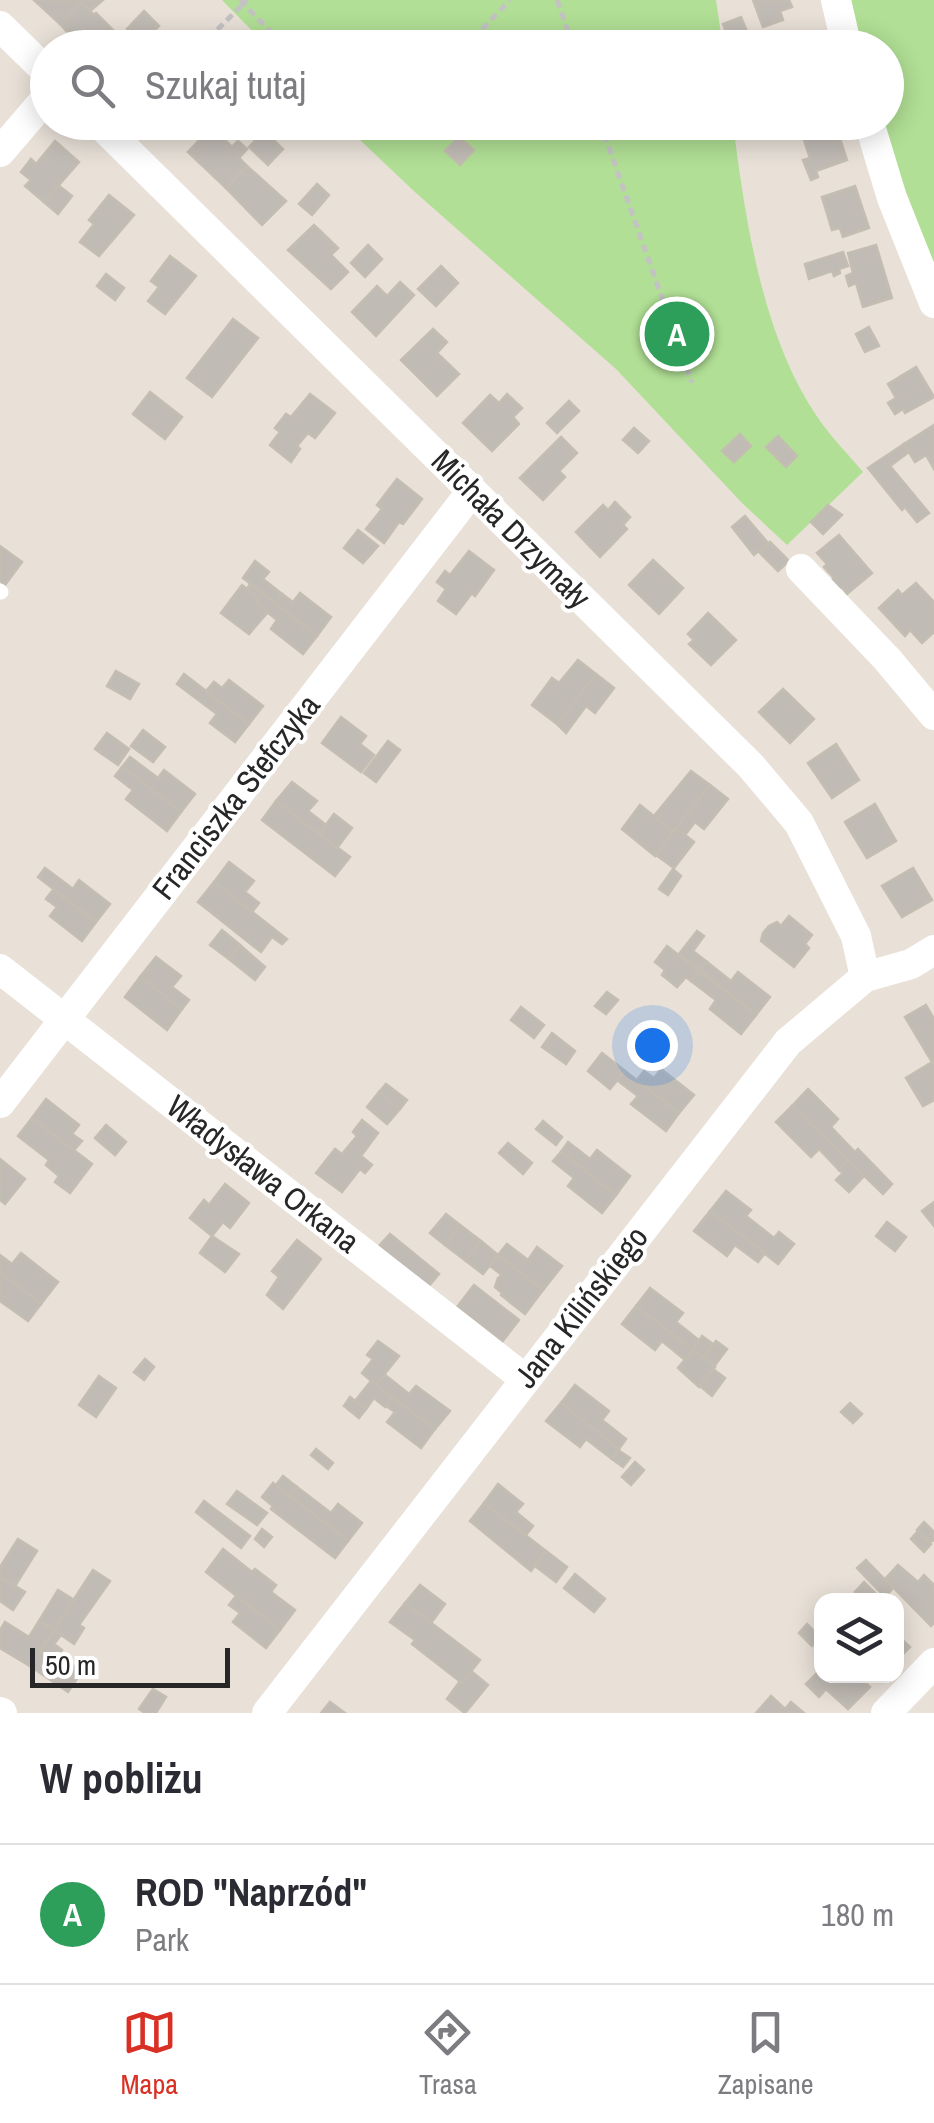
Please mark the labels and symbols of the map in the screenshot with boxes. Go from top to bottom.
pin: A [644,296,710,372]
street label: Michała Drzymały [422,440,600,618]
street label: Franciszka Stefczyka [142,685,330,908]
your location [627,1020,678,1071]
street label: Władysława Orkana [158,1085,369,1263]
street label: Jana Kilińskiego [504,1217,657,1396]
scale bar [30,1643,230,1688]

